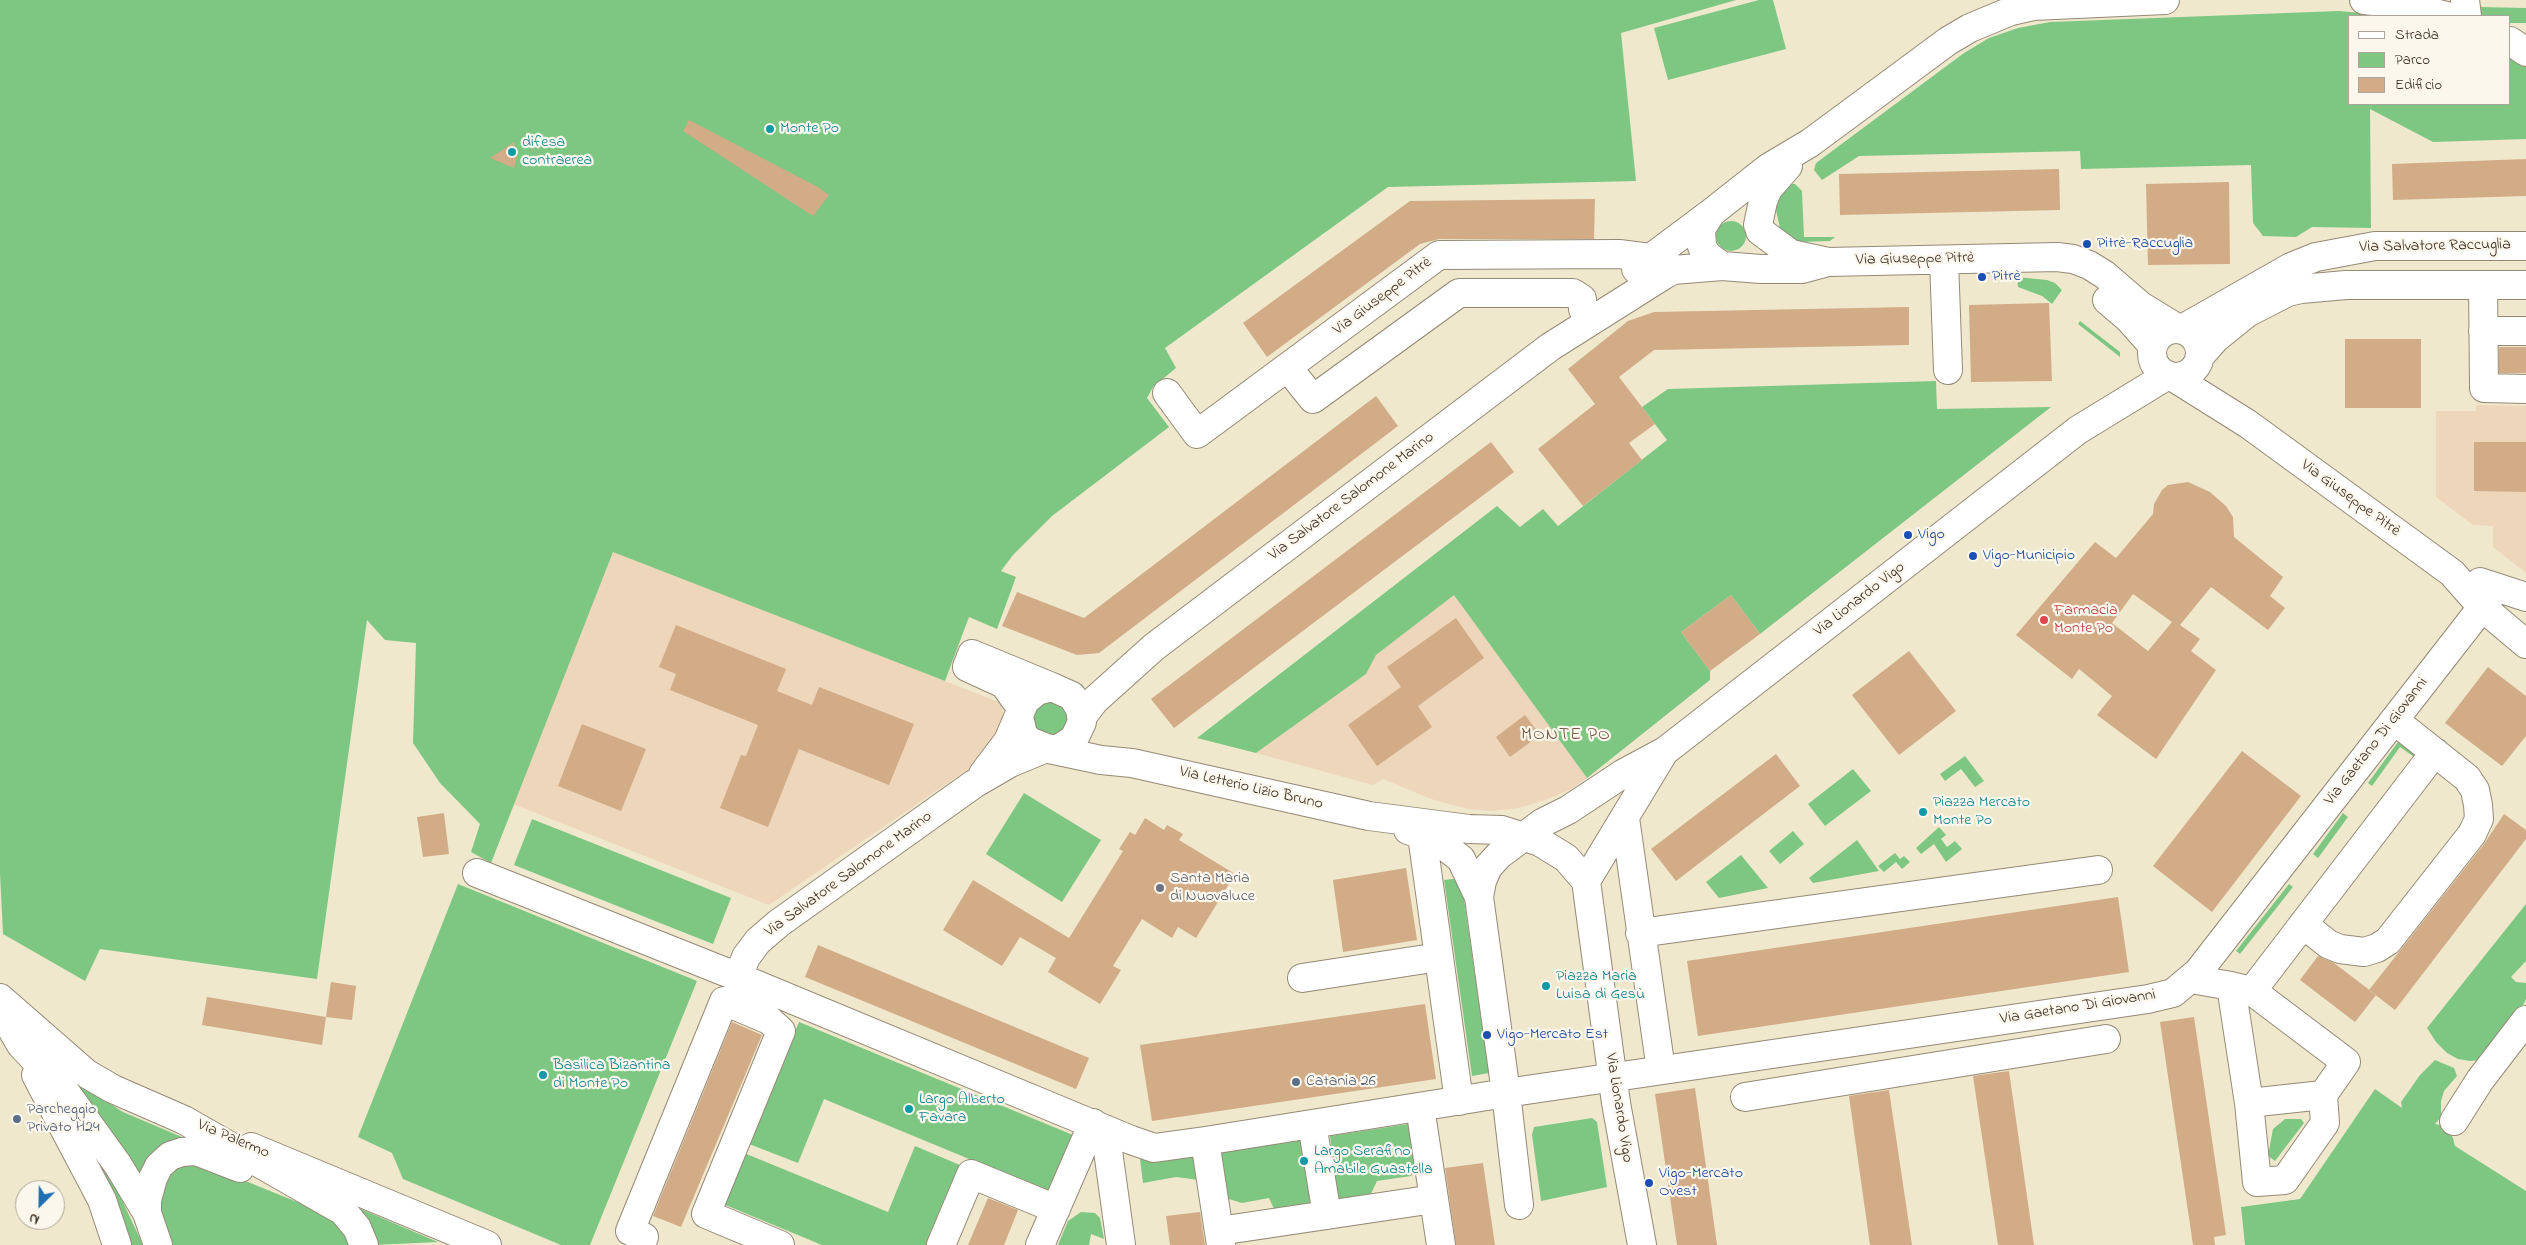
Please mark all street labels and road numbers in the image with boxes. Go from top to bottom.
street label: Via Salvatore Raccuglia [2359,236,2511,258]
street label: Via Giuseppe Pitrè [1856,249,1974,271]
street label: Via Giuseppe Pitrè [1330,254,1436,340]
street label: Via Salvatore Salomone Marino [1265,428,1439,566]
street label: Via Giuseppe Pitrè [2296,456,2404,542]
street label: Via Lionardo Vigo [1811,558,1909,642]
street label: Via Gaetano Di Giovanni [2321,674,2433,810]
street label: Via Letterio Lizio Bruno [1177,763,1325,815]
street label: Via Salvatore Salomone Marino [762,808,936,942]
street label: Via Gaetano Di Giovanni [1999,986,2157,1030]
street label: Via Lionardo Vigo [1600,1052,1636,1164]
street label: Via Palermo [194,1116,272,1164]

